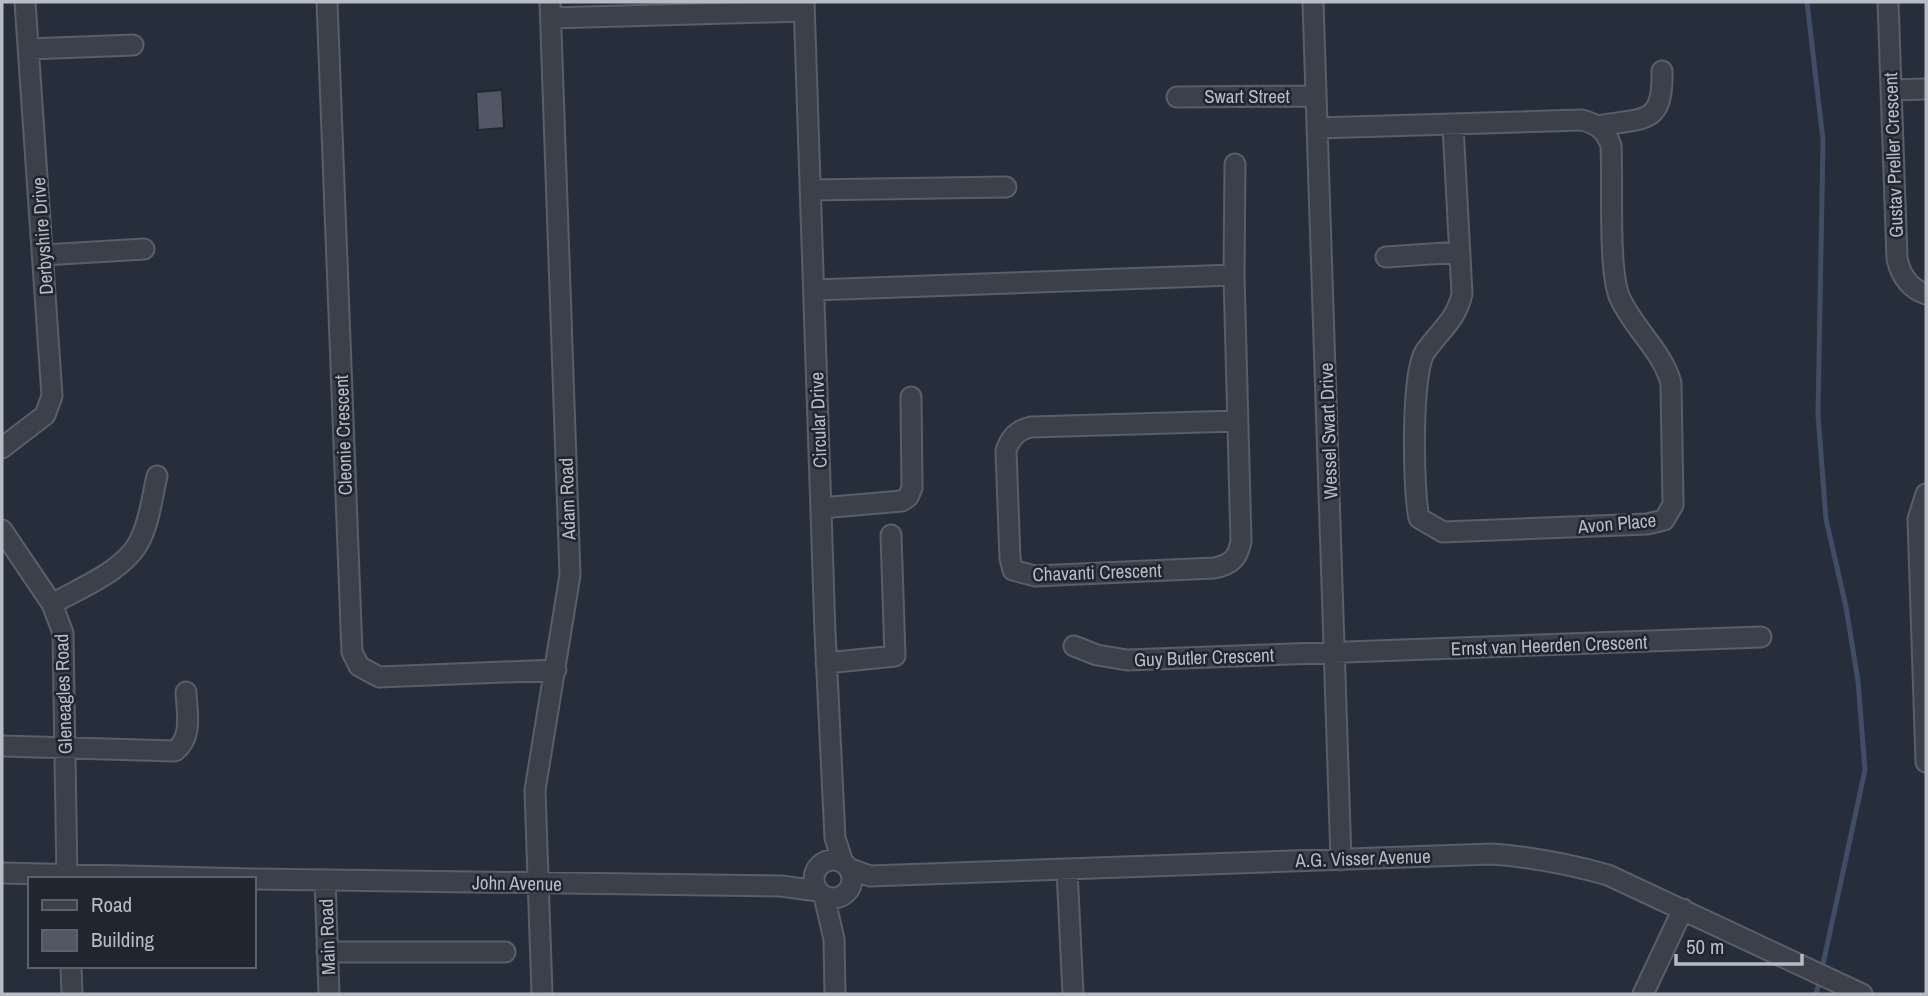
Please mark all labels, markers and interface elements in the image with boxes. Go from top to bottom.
street label: Gustav Preller Crescent [1877,71,1909,238]
street label: Swart Street [1204,83,1291,109]
street label: Derbyshire Drive [25,176,59,296]
street label: Wessel Swart Drive [1313,362,1343,500]
street label: Circular Drive [803,372,833,468]
street label: Cleonie Crescent [328,374,358,496]
street label: Adam Road [553,457,581,542]
street label: Avon Place [1576,507,1657,539]
street label: Chavanti Crescent [1032,557,1163,587]
street label: Ernst van Heerden Crescent [1450,629,1648,661]
street label: Gleneagles Road [48,633,78,755]
street label: Guy Butler Crescent [1133,642,1275,672]
street label: A.G. Visser Avenue [1294,843,1431,873]
street label: John Avenue [472,869,562,897]
legend [28,877,256,968]
text: Road [91,890,132,919]
street label: Main Road [313,898,341,976]
scale bar [1676,922,1802,966]
text: Building [91,925,155,954]
text: 50 m [1686,932,1724,961]

